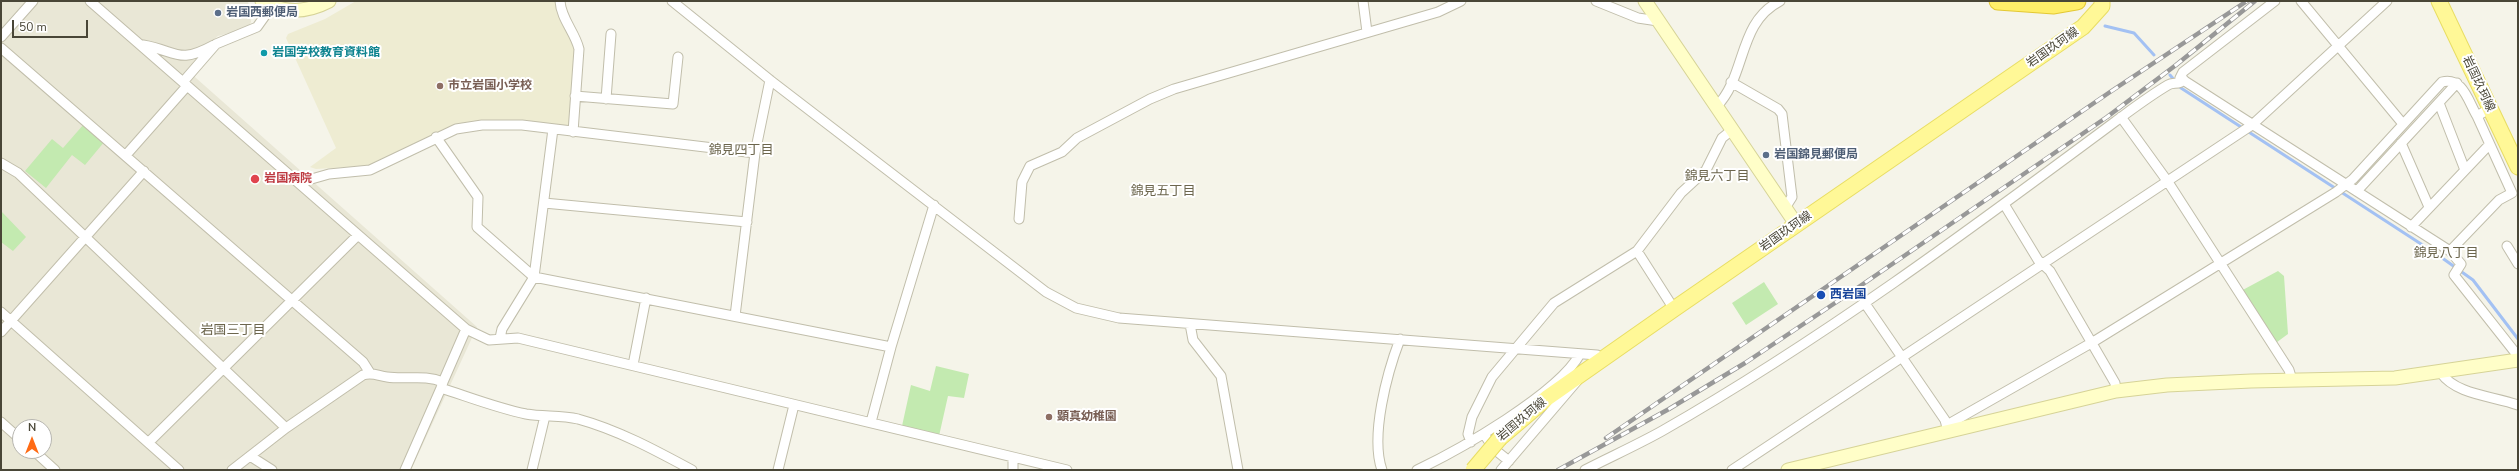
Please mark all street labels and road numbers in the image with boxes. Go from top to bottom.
street label: 岩国玖珂線 [2024,25,2082,71]
street label: 岩国玖珂線 [2459,54,2497,114]
street label: 岩国玖珂線 [1757,209,1815,255]
street label: 岩国玖珂線 [1494,395,1550,445]

